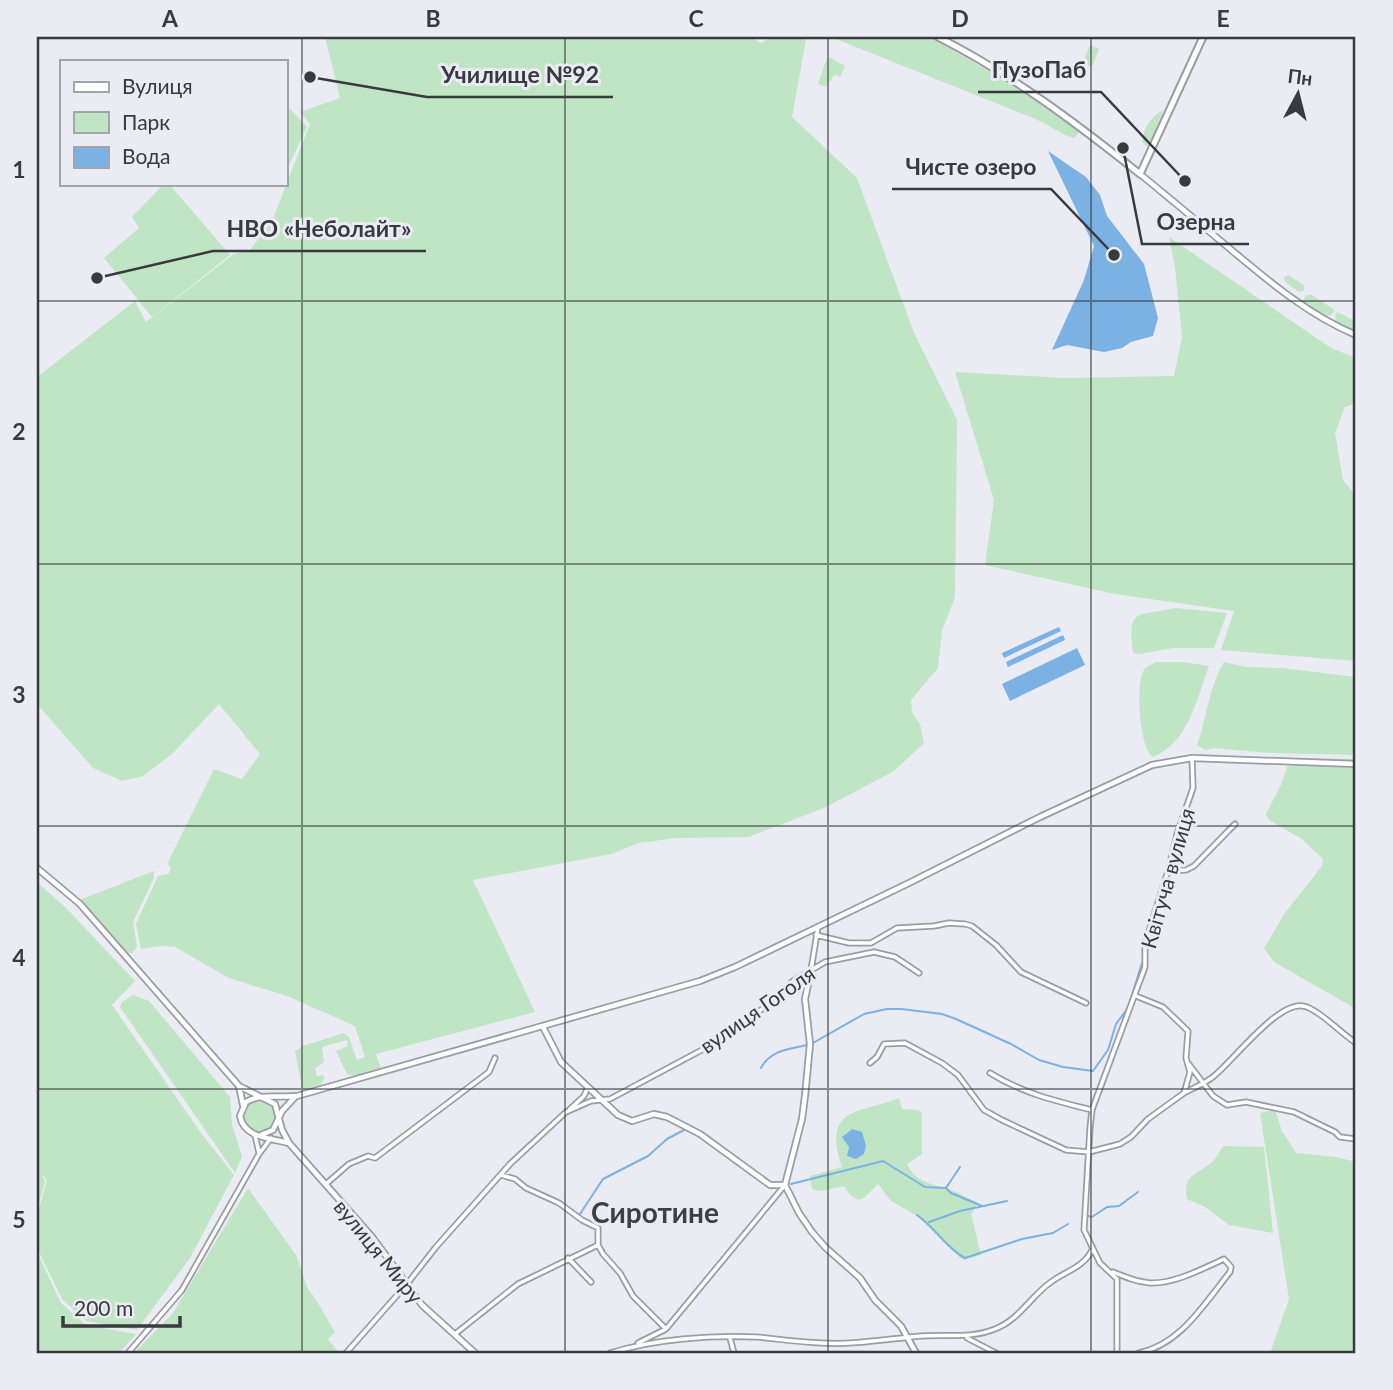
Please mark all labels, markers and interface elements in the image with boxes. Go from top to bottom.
text: A [161,4,179,32]
text: B [425,4,441,32]
text: C [688,4,704,32]
text: D [951,4,969,32]
text: E [1216,4,1230,32]
callout: ПузоПаб [978,48,1101,92]
callout: Училище №92 [427,53,613,97]
text: ПузоПаб [992,55,1086,83]
legend [60,60,287,186]
text: Училище №92 [440,60,599,88]
north arrow [1264,60,1334,130]
text: Пн [1286,64,1314,90]
text: Вулиця [122,73,193,98]
text: Парк [122,109,170,134]
text: Вода [122,143,170,168]
callout: Чисте озеро [892,145,1051,189]
text: Чисте озеро [905,152,1037,180]
text: 1 [12,155,26,183]
callout: Озерна [1142,200,1249,244]
callout: НВО «Неболайт» [213,207,426,251]
text: Озерна [1157,207,1235,235]
text: НВО «Неболайт» [227,214,411,242]
text: 2 [12,417,26,445]
text: 3 [12,680,26,708]
street label: Квітуча вулиця [1135,805,1199,951]
text: 4 [12,943,26,971]
street label: вулиця Гоголя [695,960,819,1058]
street label: вулиця Миру [329,1194,429,1308]
district label: Сиротине [591,1195,719,1229]
text: 5 [12,1205,26,1233]
scale bar [63,1285,180,1329]
text: 200 m [74,1295,133,1320]

